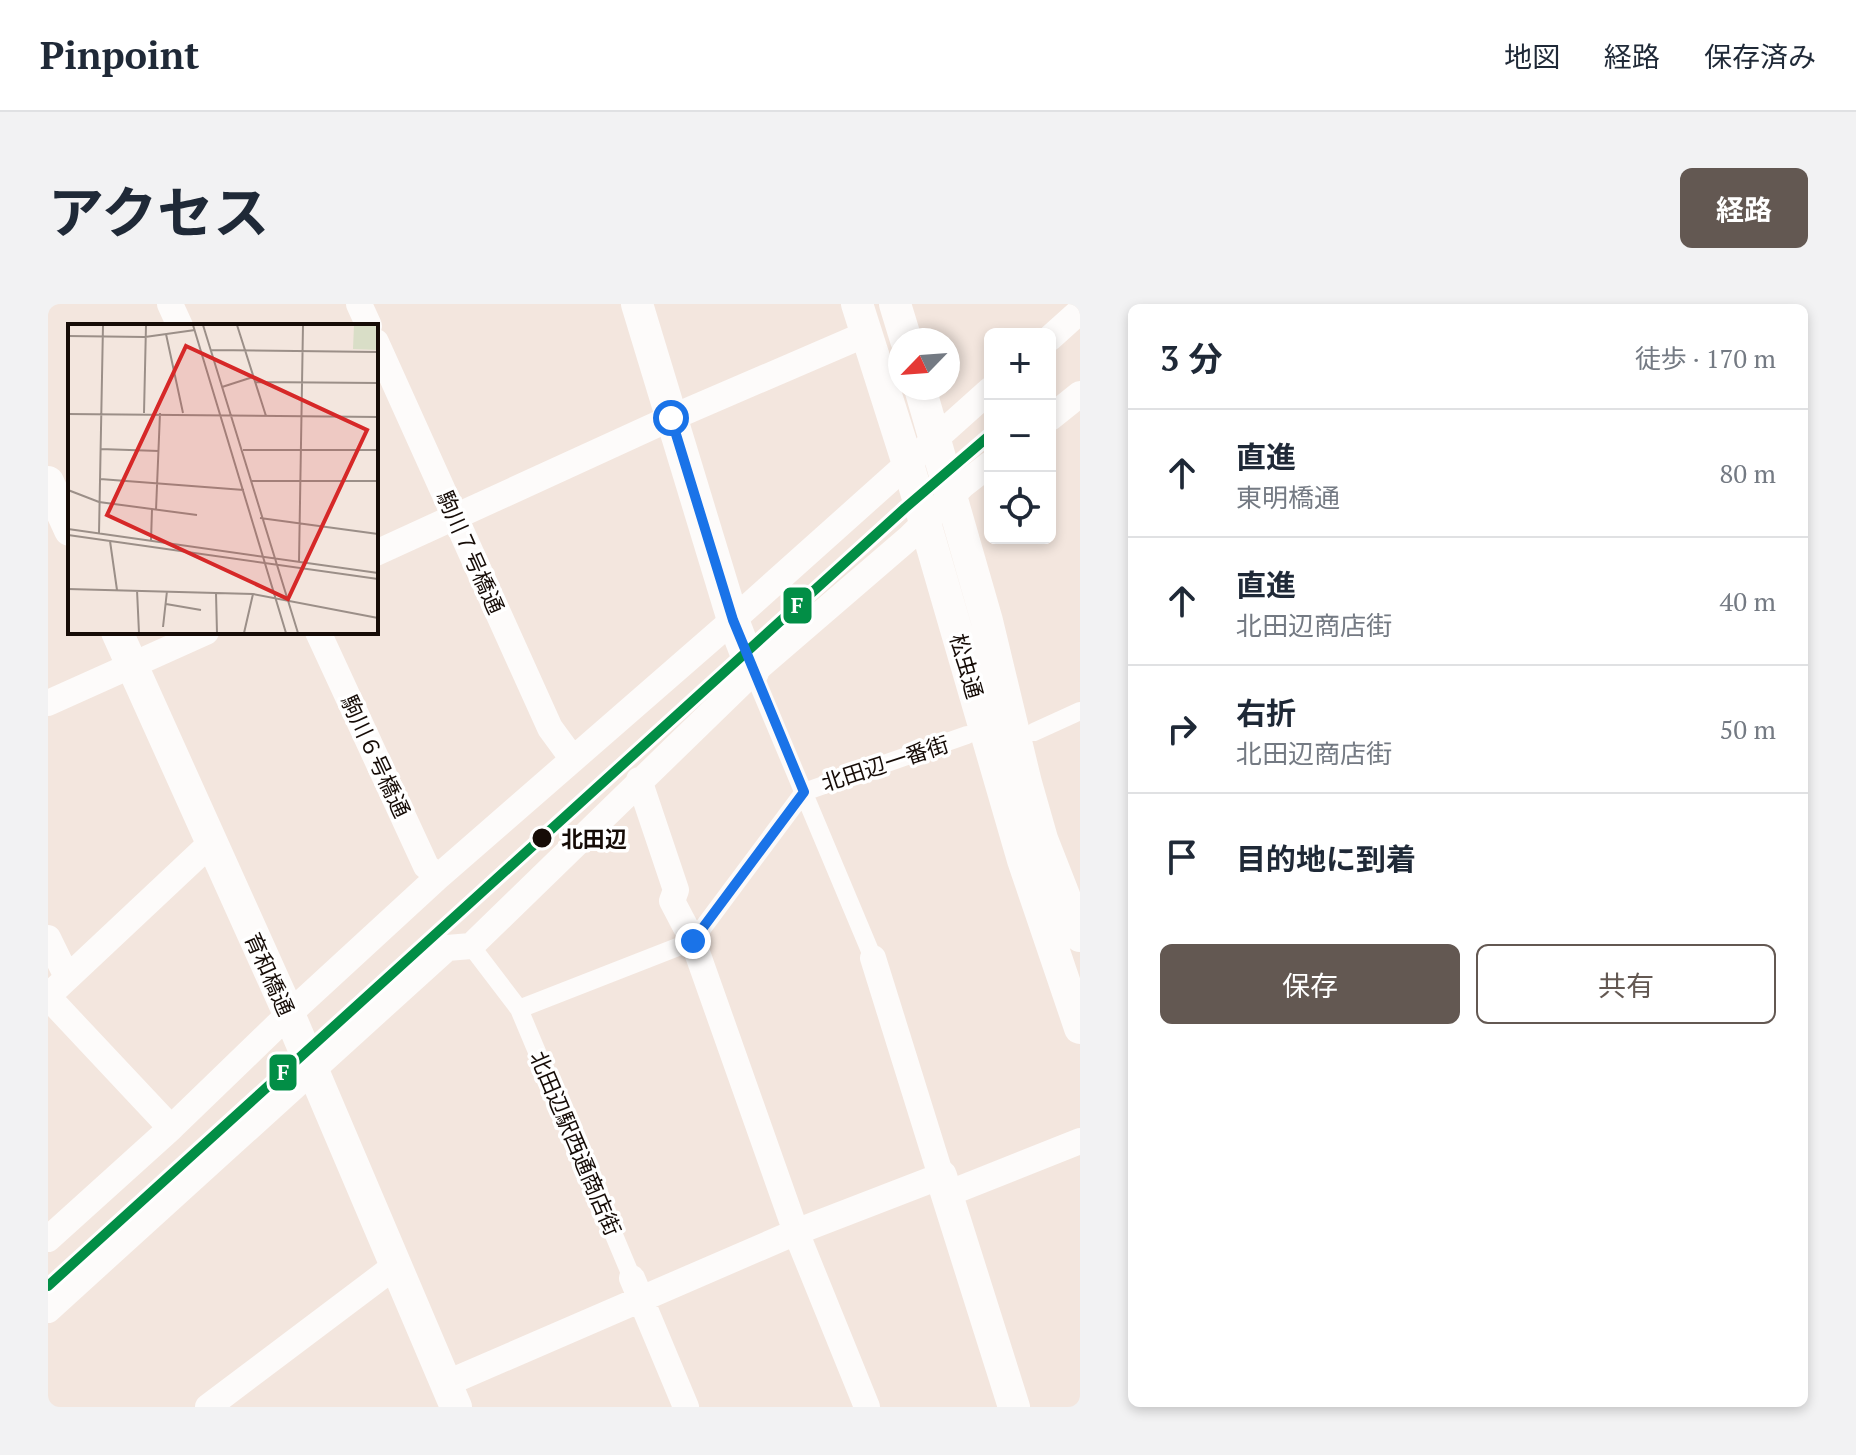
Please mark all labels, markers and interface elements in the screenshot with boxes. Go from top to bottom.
text: Pinpoint [40,30,199,80]
text: 地図 [1504,38,1560,75]
text: 経路 [1604,38,1660,75]
text: 保存済み [1704,38,1816,75]
button: 経路 [1680,168,1808,248]
text: アクセス [48,175,269,249]
inset map [68,324,378,634]
north arrow [888,328,960,400]
map controls [984,328,1056,544]
button: + [984,328,1056,400]
text: 3 分 [1160,336,1222,381]
text: 徒歩 · 170 m [1635,341,1776,375]
route start [653,400,689,436]
button: − [984,400,1056,472]
text: 直進 [1236,437,1296,477]
icon: ahead [1160,451,1204,495]
text: 80 m [1720,456,1776,490]
button: locate [984,472,1056,544]
text: 東明橋通 [1236,480,1340,514]
street label: 駒川７号橋通 [431,486,511,618]
text: 直進 [1236,565,1296,605]
icon: ahead [1160,579,1204,623]
text: 40 m [1720,584,1776,618]
line badge: F [782,586,813,625]
text: F [791,590,803,619]
text: 北田辺商店街 [1236,608,1392,642]
street label: 松虫通 [944,630,990,702]
street label: 駒川６号橋通 [335,690,417,822]
text: 右折 [1236,693,1296,733]
icon: right [1160,707,1204,751]
text: 50 m [1720,712,1776,746]
street label: 北田辺一番街 [818,729,952,797]
text: 北田辺商店街 [1236,736,1392,770]
place label: 北田辺 [561,824,627,853]
marker: 北田辺 [530,826,554,850]
icon: arrive [1160,835,1204,879]
text: 目的地に到着 [1236,839,1416,879]
route end [675,923,711,959]
street label: 育和橋通 [239,928,301,1020]
button: 保存 [1160,944,1460,1024]
button: 共有 [1476,944,1776,1024]
street label: 北田辺駅西通商店街 [524,1046,628,1240]
line badge: F [268,1053,298,1092]
text: F [277,1057,289,1086]

